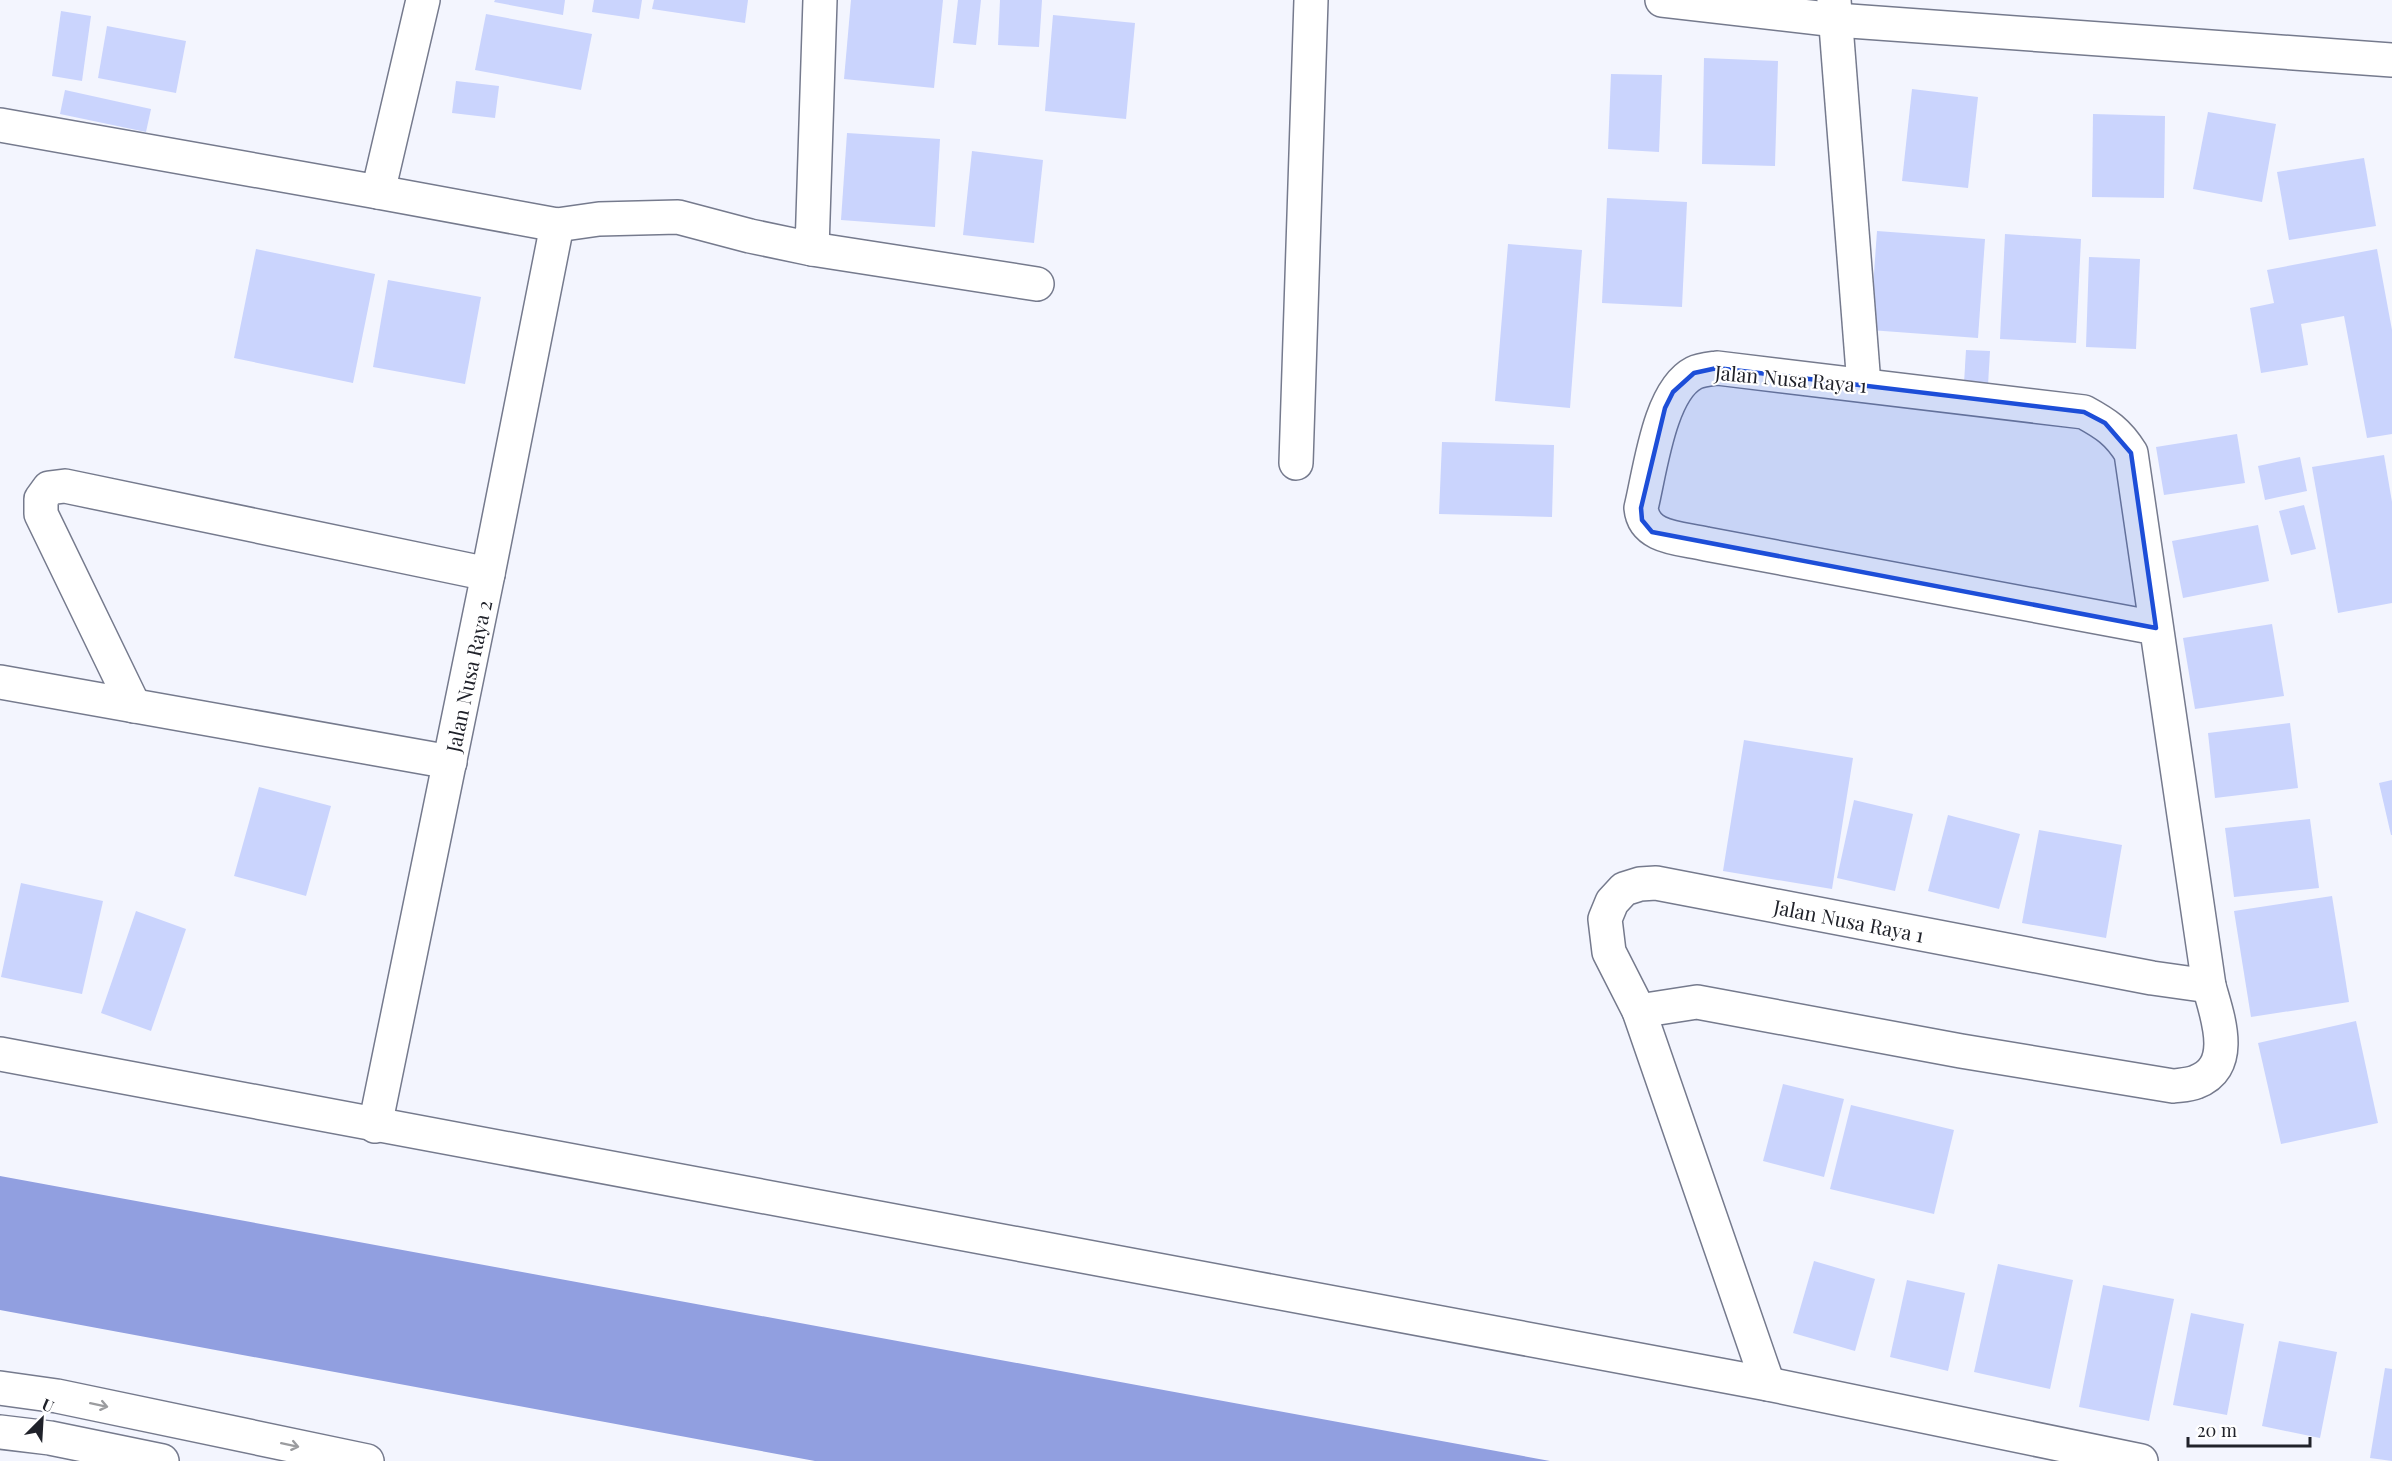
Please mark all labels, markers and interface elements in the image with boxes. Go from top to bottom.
street label: Jalan Nusa Raya 1 [1713,358,1868,398]
street label: Jalan Nusa Raya 2 [438,598,497,755]
street label: Jalan Nusa Raya 1 [1771,892,1926,948]
north arrow [12,1389,72,1449]
text: U [39,1393,58,1417]
one-way arrow [89,1399,108,1411]
scale bar [2188,1410,2310,1448]
text: 20 m [2197,1418,2237,1442]
one-way arrow [280,1440,299,1451]

